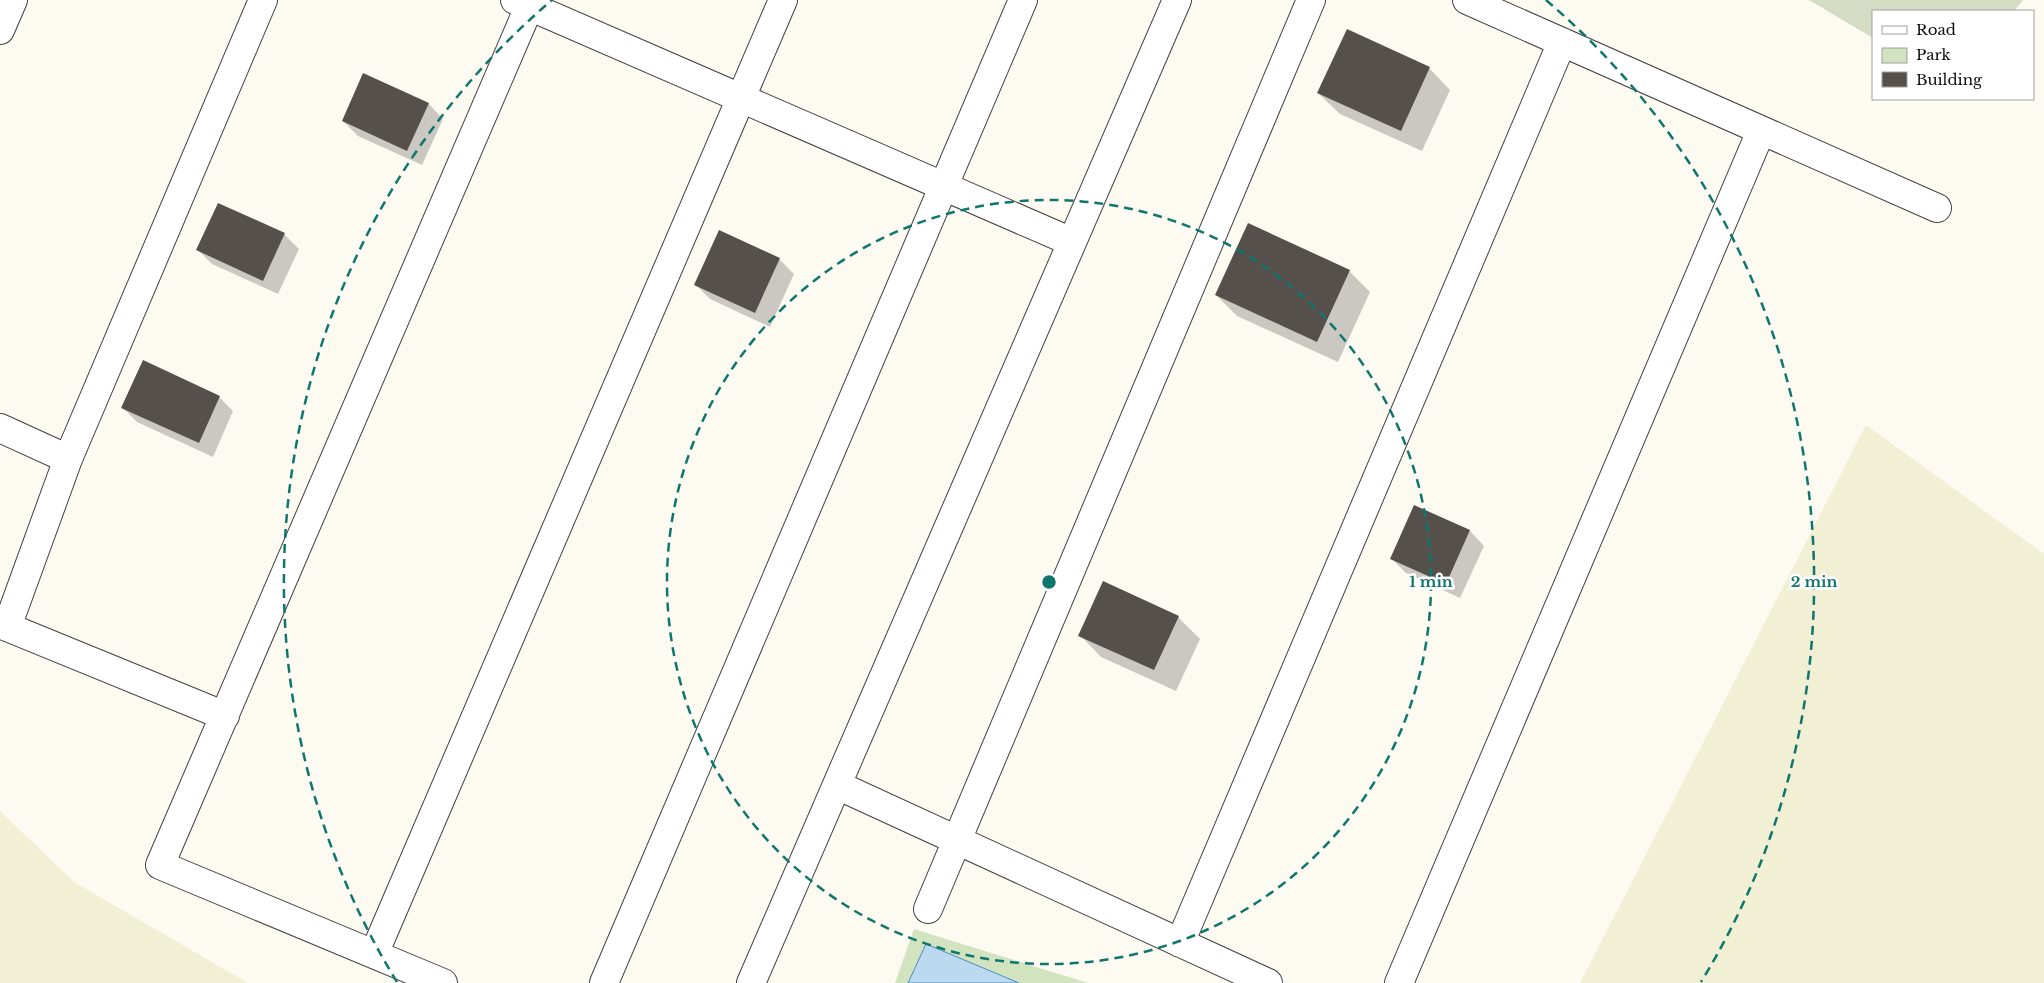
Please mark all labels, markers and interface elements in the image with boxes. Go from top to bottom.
legend [1872,10,2034,100]
text: Road [1916,20,1956,39]
text: Park [1916,45,1952,64]
text: Building [1916,70,1983,89]
text: 1 min [1409,572,1453,591]
text: 2 min [1791,572,1837,591]
centre of rings [1040,573,1058,591]

